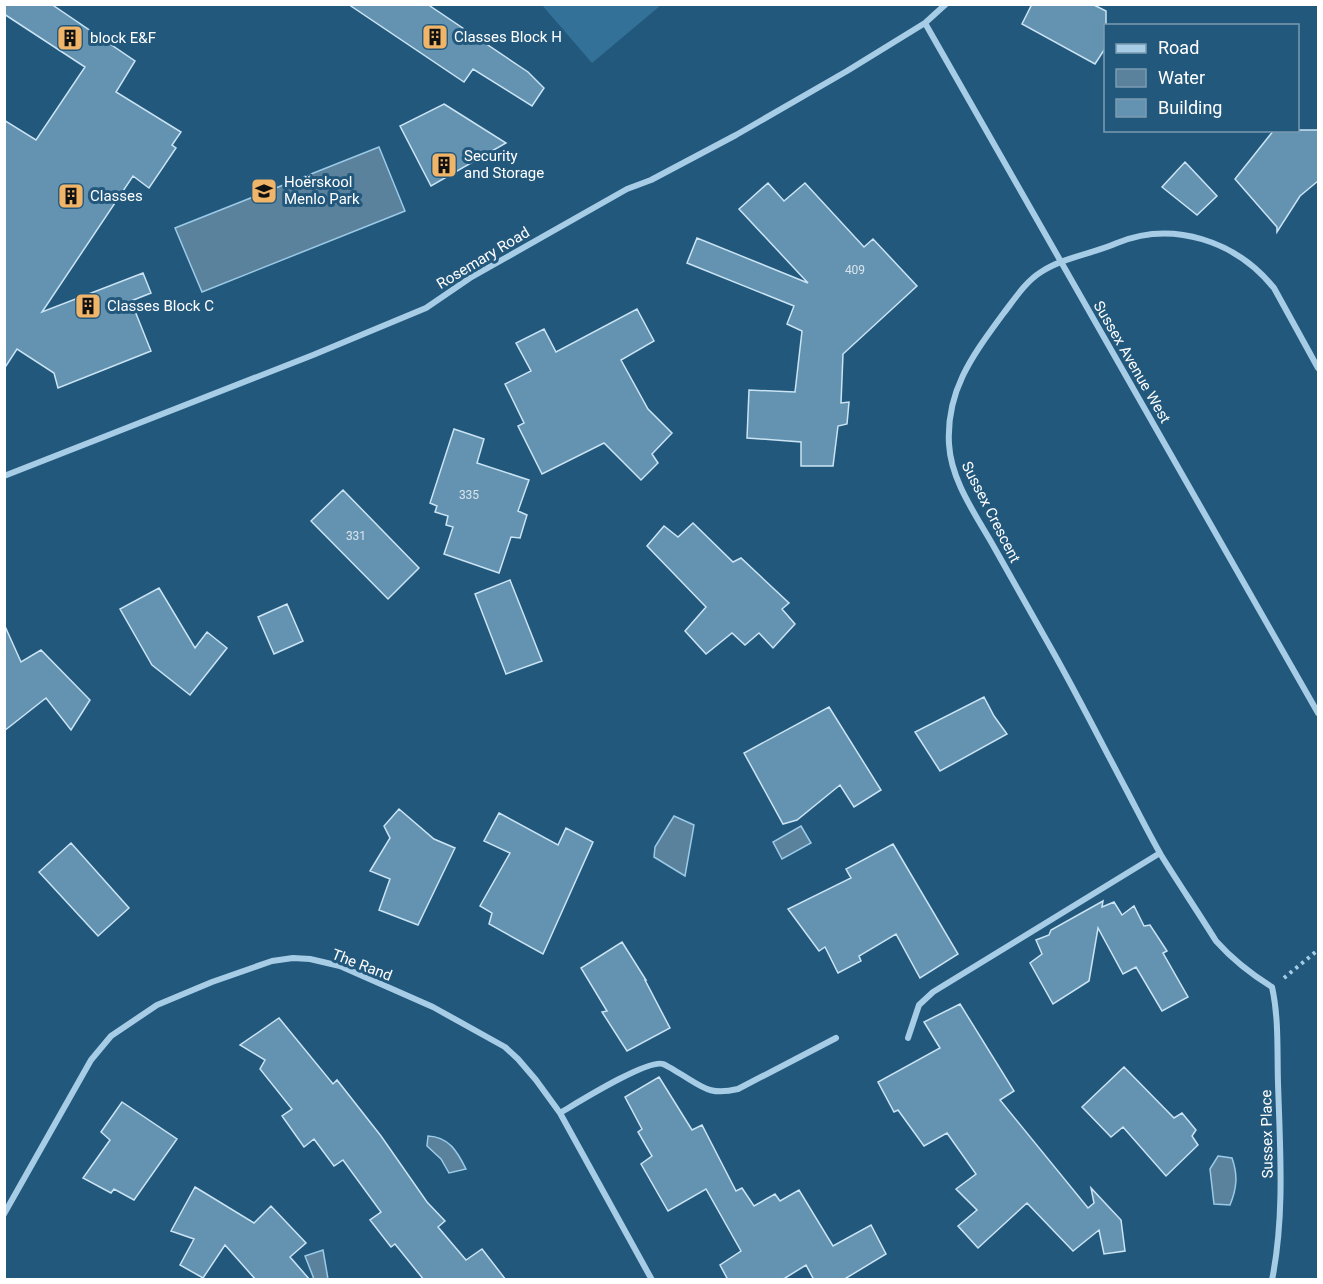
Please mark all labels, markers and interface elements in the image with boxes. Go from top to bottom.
building icon: Classes Block H [420,22,450,52]
building icon: block E&F [55,23,85,53]
legend [1104,24,1299,132]
place label: Classes Block H [454,28,562,46]
place label: block E&F [90,29,156,47]
text: Road [1158,37,1199,58]
text: Water [1158,67,1205,88]
text: Building [1158,97,1222,118]
place label: Security and Storage [464,147,544,182]
building icon: Security and Storage [429,150,459,180]
place label: Hoërskool Menlo Park [284,173,360,208]
school or university icon: Hoërskool Menlo Park [249,176,279,206]
building icon: Classes [56,181,86,211]
place label: Classes [90,187,143,205]
street label: Rosemary Road [433,223,533,293]
house number: 409 [845,263,865,277]
building icon: Classes Block C [73,291,103,321]
place label: Classes Block C [107,297,214,315]
street label: Sussex Avenue West [1090,298,1174,426]
street label: Sussex Crescent [958,458,1024,566]
house number: 335 [459,488,479,502]
house number: 331 [346,529,366,543]
street label: The Rand [329,945,395,985]
street label: Sussex Place [1257,1089,1277,1179]

